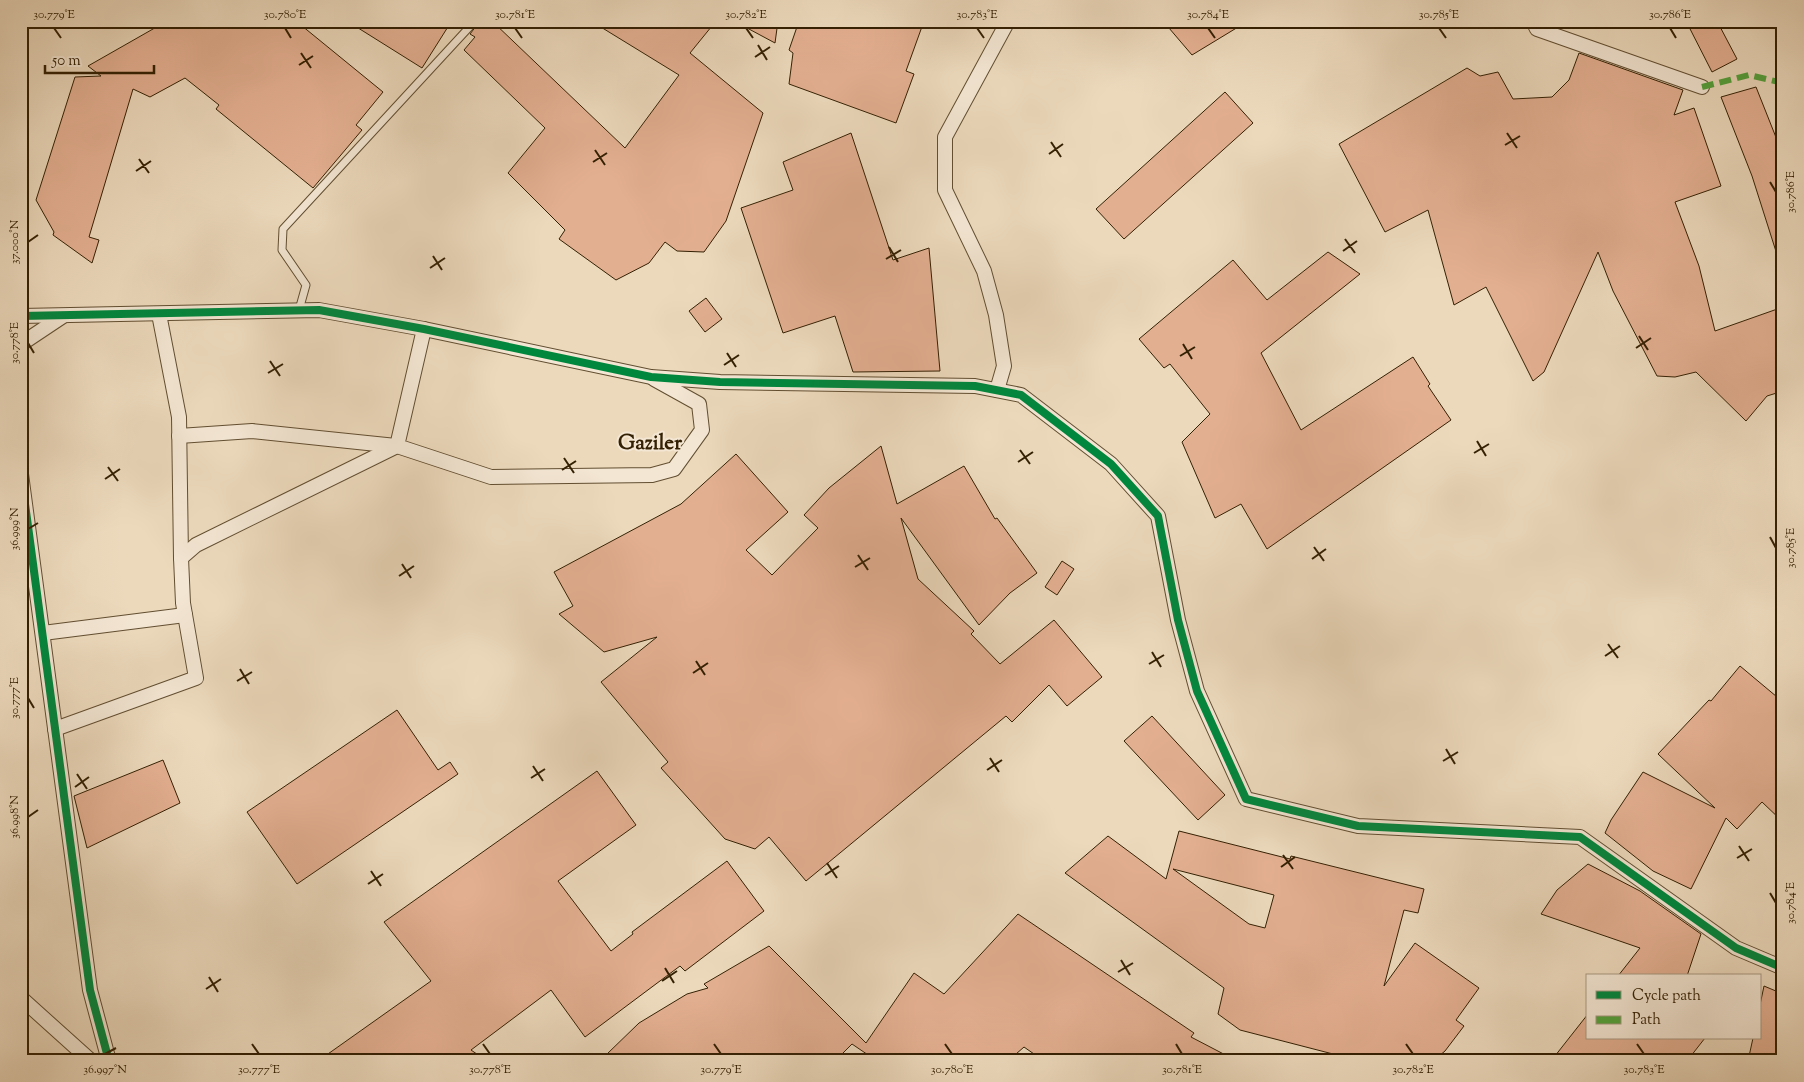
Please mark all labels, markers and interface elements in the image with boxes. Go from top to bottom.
text: 30.779°E [33,6,76,24]
text: 30.780°E [264,6,307,24]
text: 30.781°E [495,6,536,24]
text: 30.782°E [725,6,767,24]
text: 30.783°E [957,6,998,24]
text: 30.784°E [1187,6,1230,24]
text: 30.785°E [1419,6,1460,24]
text: 30.786°E [1649,6,1692,24]
scale bar [45,42,154,74]
text: 50 m [51,51,81,72]
text: 30.786°E [1782,170,1800,213]
text: 37.000°N [6,219,24,264]
text: 30.778°E [6,321,24,364]
district label: Gaziler [618,429,682,459]
text: 36.999°N [6,507,24,551]
text: 30.785°E [1782,527,1800,568]
text: 30.777°E [6,676,24,719]
text: 36.998°N [6,795,24,839]
text: 30.784°E [1782,881,1800,924]
legend [1586,974,1762,1040]
text: Cycle path [1632,986,1701,1007]
text: Path [1632,1010,1661,1031]
text: 36.997°N [83,1061,127,1079]
text: 30.777°E [238,1061,281,1079]
text: 30.778°E [469,1061,512,1079]
text: 30.779°E [700,1061,743,1079]
text: 30.780°E [931,1061,974,1079]
text: 30.781°E [1162,1061,1203,1079]
text: 30.782°E [1392,1061,1434,1079]
text: 30.783°E [1624,1061,1665,1079]

